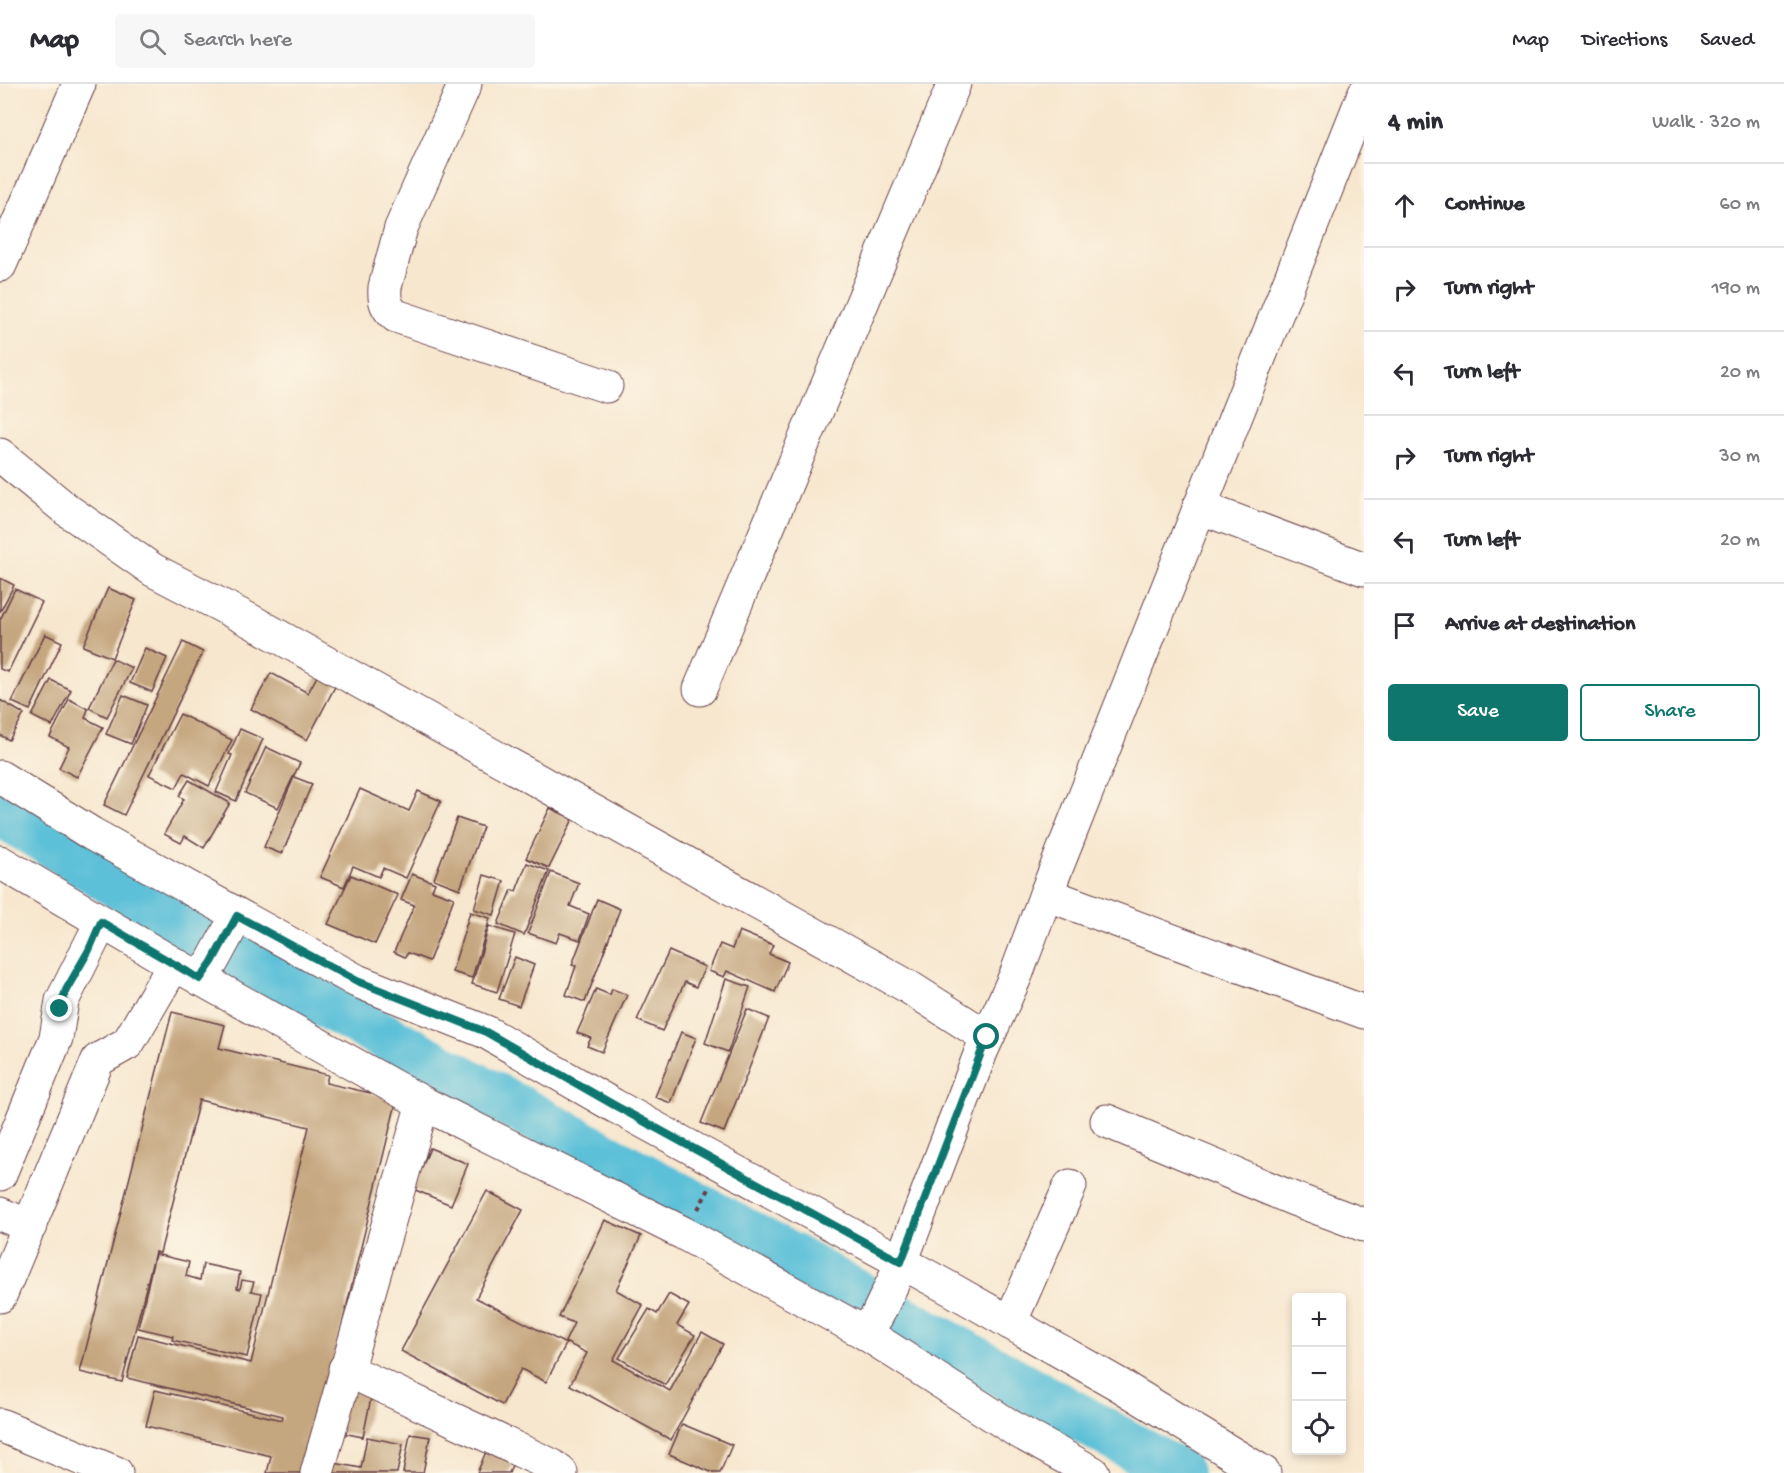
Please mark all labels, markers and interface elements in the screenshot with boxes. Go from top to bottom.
search box [115,14,535,68]
text: Map [30,25,79,58]
icon: search [136,25,169,58]
text: Search here [184,28,292,54]
text: Map [1512,29,1549,54]
text: Directions [1582,29,1667,54]
text: Saved [1700,29,1754,54]
text: 4 min [1388,108,1443,139]
text: Walk · 320 m [1652,112,1760,135]
icon: ahead [1388,189,1421,222]
text: Continue [1445,192,1525,218]
text: 60 m [1720,194,1760,217]
icon: right [1388,273,1421,306]
text: Turn right [1445,276,1533,302]
text: 190 m [1712,278,1760,301]
icon: left [1388,357,1421,390]
text: Turn left [1445,360,1519,386]
text: 20 m [1720,362,1760,385]
icon: right [1388,441,1421,474]
text: Turn right [1445,444,1533,470]
text: 30 m [1719,446,1760,469]
icon: left [1388,525,1421,558]
text: Turn left [1445,528,1519,554]
text: 20 m [1720,530,1760,553]
icon: arrive [1388,609,1421,642]
text: Arrive at destination [1445,612,1635,638]
button: Save [1388,684,1568,741]
button: Share [1580,684,1760,741]
route end [46,995,72,1021]
route start [973,1023,999,1049]
map controls [1292,1293,1346,1455]
button: + [1292,1293,1346,1347]
button: − [1292,1347,1346,1401]
button: locate [1292,1401,1346,1455]

